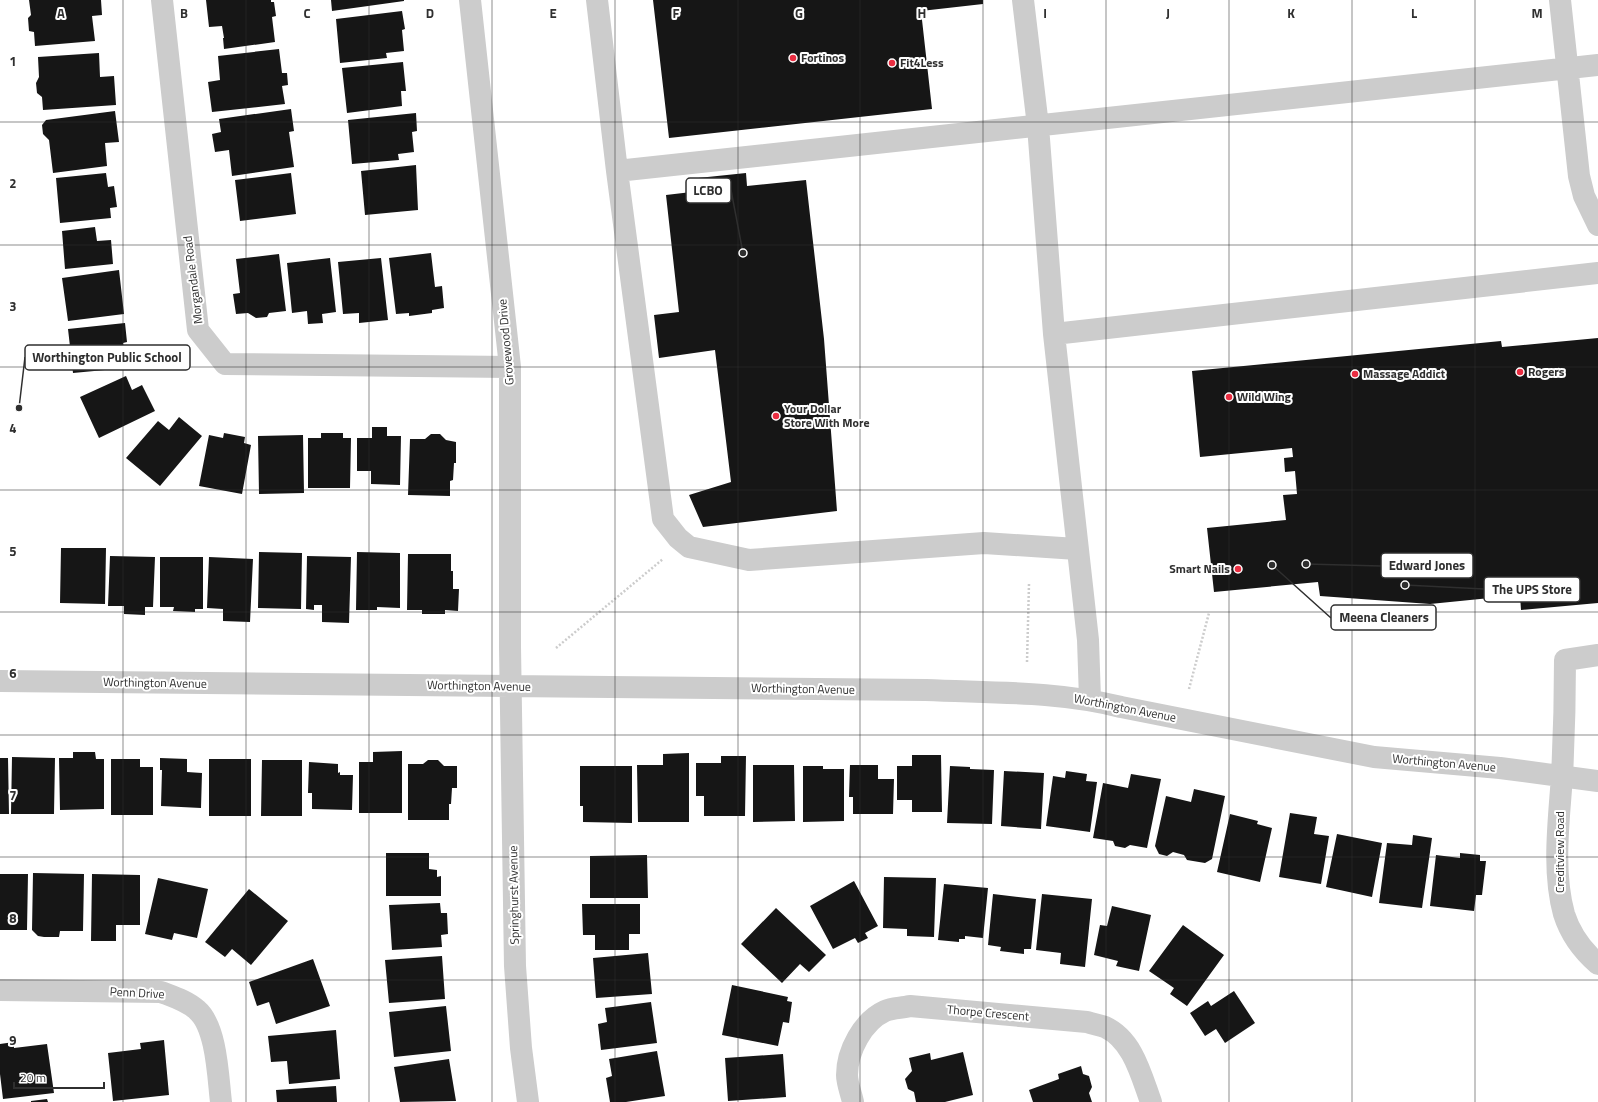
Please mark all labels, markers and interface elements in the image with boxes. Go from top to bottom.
text: A [57,3,65,23]
text: B [180,3,188,23]
text: C [303,3,311,23]
text: D [426,3,434,23]
text: E [549,3,557,23]
text: F [673,3,680,23]
text: G [795,3,803,23]
text: H [918,3,926,23]
text: I [1043,3,1047,23]
text: J [1166,3,1170,23]
text: K [1287,3,1295,23]
text: L [1411,3,1417,23]
text: M [1531,3,1543,23]
place label: Fortinos [801,48,845,67]
text: 1 [9,51,17,71]
marker: Fortinos [788,53,798,63]
place label: Fit4Less [900,53,944,72]
marker: Fit4Less [887,58,897,68]
text: 2 [9,173,17,193]
callout: LCBO [686,178,731,203]
text: LCBO [693,180,723,200]
street label: Morgandale Road [178,235,207,325]
text: 3 [9,296,17,316]
street label: Grovewood Drive [492,298,519,386]
callout: Worthington Public School [25,345,190,370]
text: Worthington Public School [32,347,182,367]
place label: Rogers [1528,362,1565,381]
place label: Massage Addict [1363,364,1446,383]
marker: Rogers [1515,367,1525,377]
marker: Massage Addict [1350,369,1360,379]
place label: Wild Wing [1237,387,1292,406]
marker: Wild Wing [1224,392,1234,402]
place label: Your Dollar Store With More [784,399,870,432]
marker: Your Dollar Store With More [771,411,781,421]
text: 4 [9,418,17,438]
text: 5 [9,541,17,561]
callout: Edward Jones [1381,553,1473,578]
text: Edward Jones [1389,555,1465,575]
place label: Smart Nails [1169,559,1230,578]
marker: Smart Nails [1233,564,1243,574]
callout: The UPS Store [1484,577,1580,602]
text: The UPS Store [1492,579,1572,599]
callout: Meena Cleaners [1331,605,1436,630]
text: Meena Cleaners [1339,607,1429,627]
text: 6 [9,663,17,683]
street label: Worthington Avenue [103,672,207,693]
street label: Worthington Avenue [427,675,531,696]
street label: Worthington Avenue [751,678,855,699]
street label: Worthington Avenue [1072,688,1178,727]
street label: Worthington Avenue [1391,749,1497,776]
text: 7 [9,785,17,805]
street label: Creditview Road [1550,811,1569,893]
street label: Springhurst Avenue [503,845,524,945]
text: 8 [9,908,17,928]
street label: Penn Drive [109,982,165,1003]
street label: Thorpe Crescent [946,999,1031,1026]
text: 9 [9,1030,17,1050]
scale bar [14,1064,104,1090]
text: 20 m [20,1068,46,1087]

